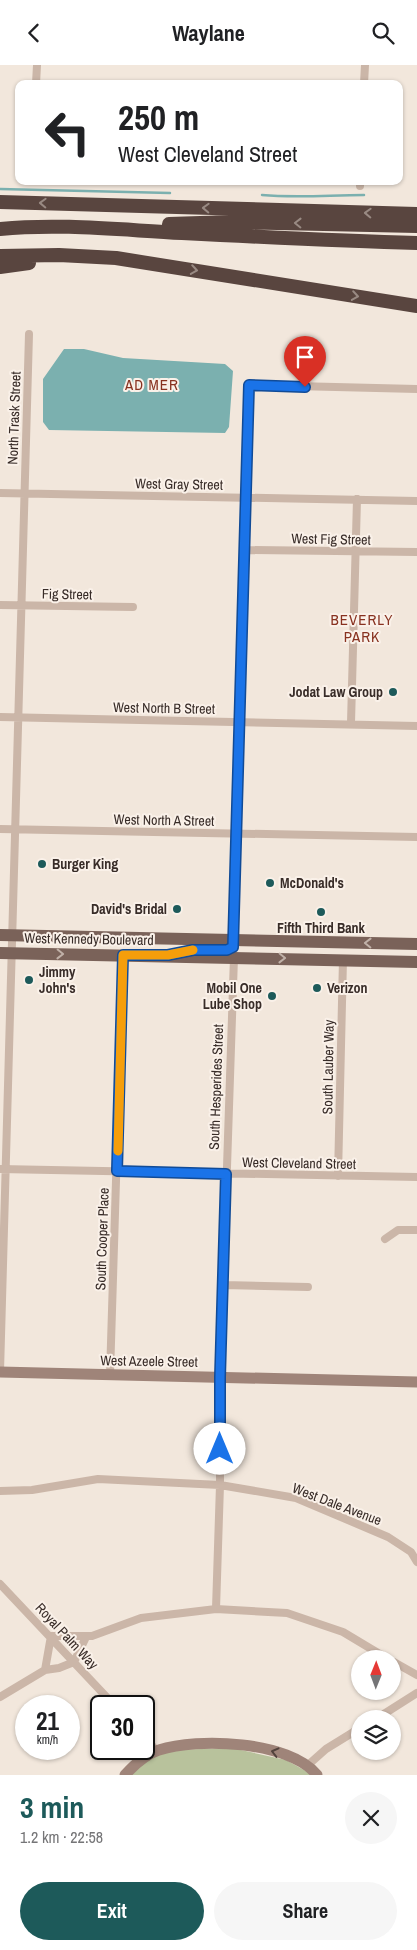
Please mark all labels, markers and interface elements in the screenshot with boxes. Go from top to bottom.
text: Waylane [172,18,245,48]
icon: back [20,19,48,47]
icon: search [369,19,397,47]
text: 250 m [118,94,199,141]
icon: left [35,100,100,165]
text: West Cleveland Street [118,139,297,169]
one-way arrow [39,197,47,208]
one-way arrow [202,202,210,213]
one-way arrow [364,207,372,218]
one-way arrow [294,218,302,228]
one-way arrow [190,264,199,274]
one-way arrow [351,290,359,301]
pin [284,336,326,387]
icon: arrive [291,343,319,371]
street label: North Trask Street [3,371,25,465]
district label: AD MER [124,374,179,395]
street label: West Gray Street [135,474,223,494]
street label: West Fig Street [291,529,371,549]
street label: Fig Street [42,585,92,603]
district label: BEVERLY PARK [331,609,393,647]
place label: Jodat Law Group [289,683,383,701]
marker: Jodat Law Group [387,686,399,698]
street label: West North B Street [113,698,215,718]
street label: West North A Street [114,810,214,830]
place label: Burger King [52,855,118,873]
marker: Burger King [36,858,48,870]
place label: McDonald's [280,874,344,892]
marker: McDonald's [264,877,276,889]
place label: David's Bridal [91,900,167,918]
marker: David's Bridal [171,903,183,915]
marker: Fifth Third Bank [315,906,327,918]
place label: Fifth Third Bank [277,919,366,937]
street label: West Kennedy Boulevard [24,929,154,949]
one-way arrow [364,938,372,948]
one-way arrow [56,948,64,959]
one-way arrow [279,953,287,963]
place label: Jimmy John's [39,963,76,997]
marker: Jimmy John's [23,974,35,986]
place label: Mobil One Lube Shop [203,979,262,1013]
place label: Verizon [327,979,368,997]
marker: Verizon [311,982,323,994]
marker: Mobil One Lube Shop [266,990,278,1002]
street label: South Lauber Way [318,1019,338,1114]
street label: South Hesperides Street [205,1024,227,1150]
street label: West Cleveland Street [242,1153,356,1173]
street label: South Cooper Place [91,1187,113,1291]
street label: West Azeele Street [100,1351,198,1371]
position arrow [193,1422,245,1474]
street label: West Dale Avenue [290,1479,384,1529]
street label: Royal Palm Way [32,1599,103,1673]
north arrow [351,1650,401,1700]
map controls [351,1650,401,1760]
speed limit sign: 30 [90,1695,155,1760]
text: 21 [36,1704,59,1738]
button: layers [351,1710,401,1760]
text: km/h [37,1732,58,1748]
one-way arrow [272,1748,280,1758]
text: 3 min [20,1787,84,1827]
button: close [345,1792,397,1844]
text: 1.2 km · 22:58 [20,1826,103,1848]
button: Exit [20,1882,204,1940]
button: Share [214,1882,397,1940]

